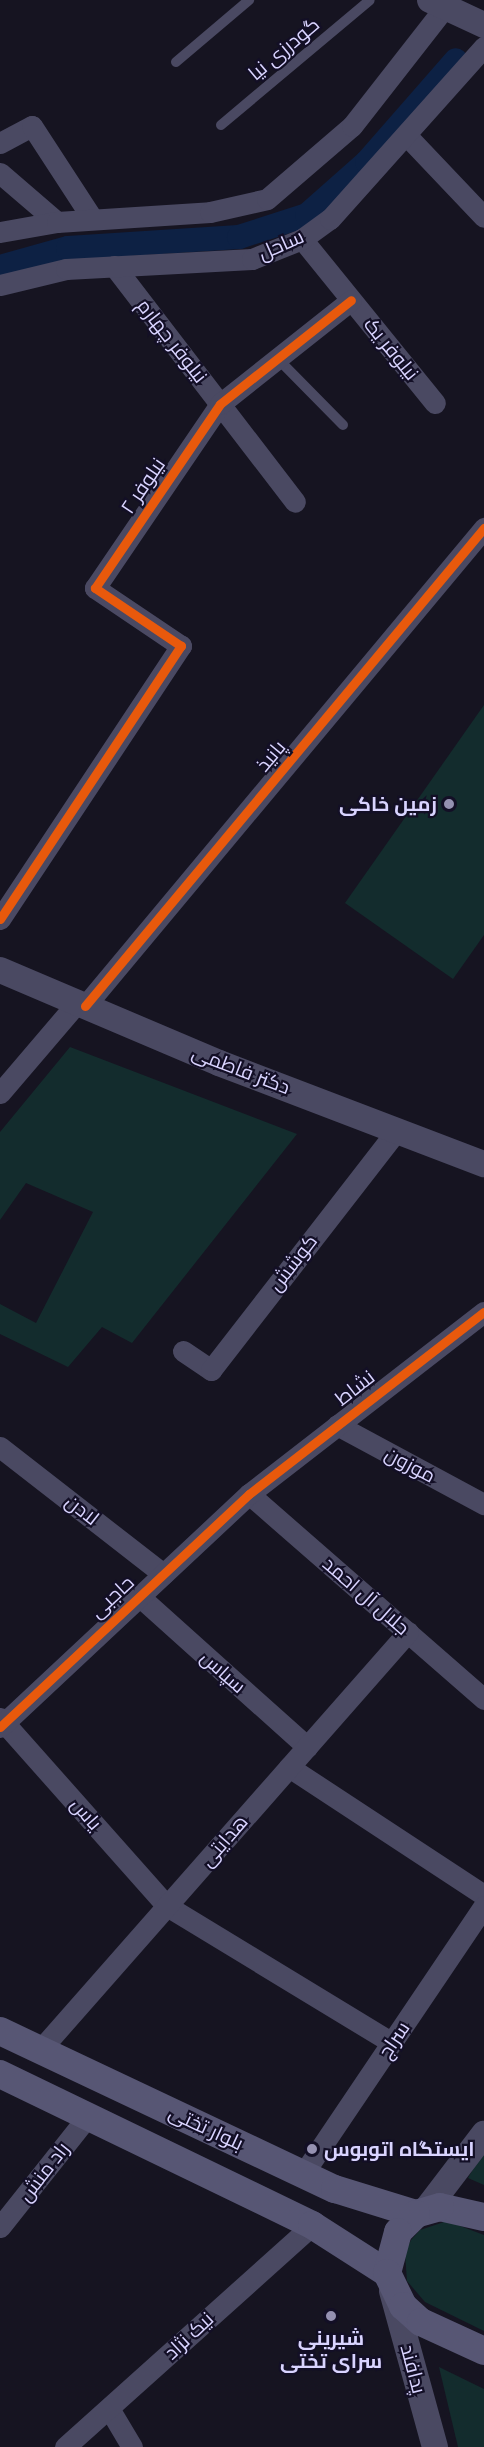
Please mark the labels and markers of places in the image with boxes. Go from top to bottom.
place label: زمین خاکی [339,792,437,816]
marker: زمین خاکی [442,797,456,811]
place label: ایستگاه اتوبوس [324,2137,475,2161]
marker: ایستگاه اتوبوس [305,2142,319,2156]
marker: شیرینی سرای تختی [324,2309,338,2323]
place label: شیرینی سرای تختی [280,2326,382,2373]

